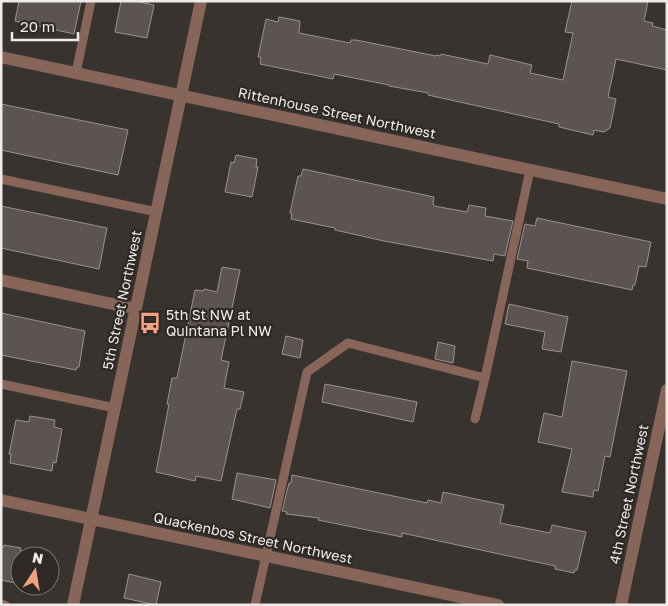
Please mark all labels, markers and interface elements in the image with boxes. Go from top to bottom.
scale bar [12,10,79,42]
text: 20 m [20,17,55,35]
street label: Rittenhouse Street Northwest [237,83,438,142]
street label: 5th Street Northwest [98,229,145,371]
place label: 5th St NW at Quintana Pl NW [166,306,272,339]
bus stop icon: 5th St NW at Quintana Pl NW [137,310,163,336]
street label: 4th Street Northwest [605,422,652,565]
street label: Quackenbos Street Northwest [152,508,354,567]
north arrow [10,546,60,596]
text: N [31,548,45,567]

